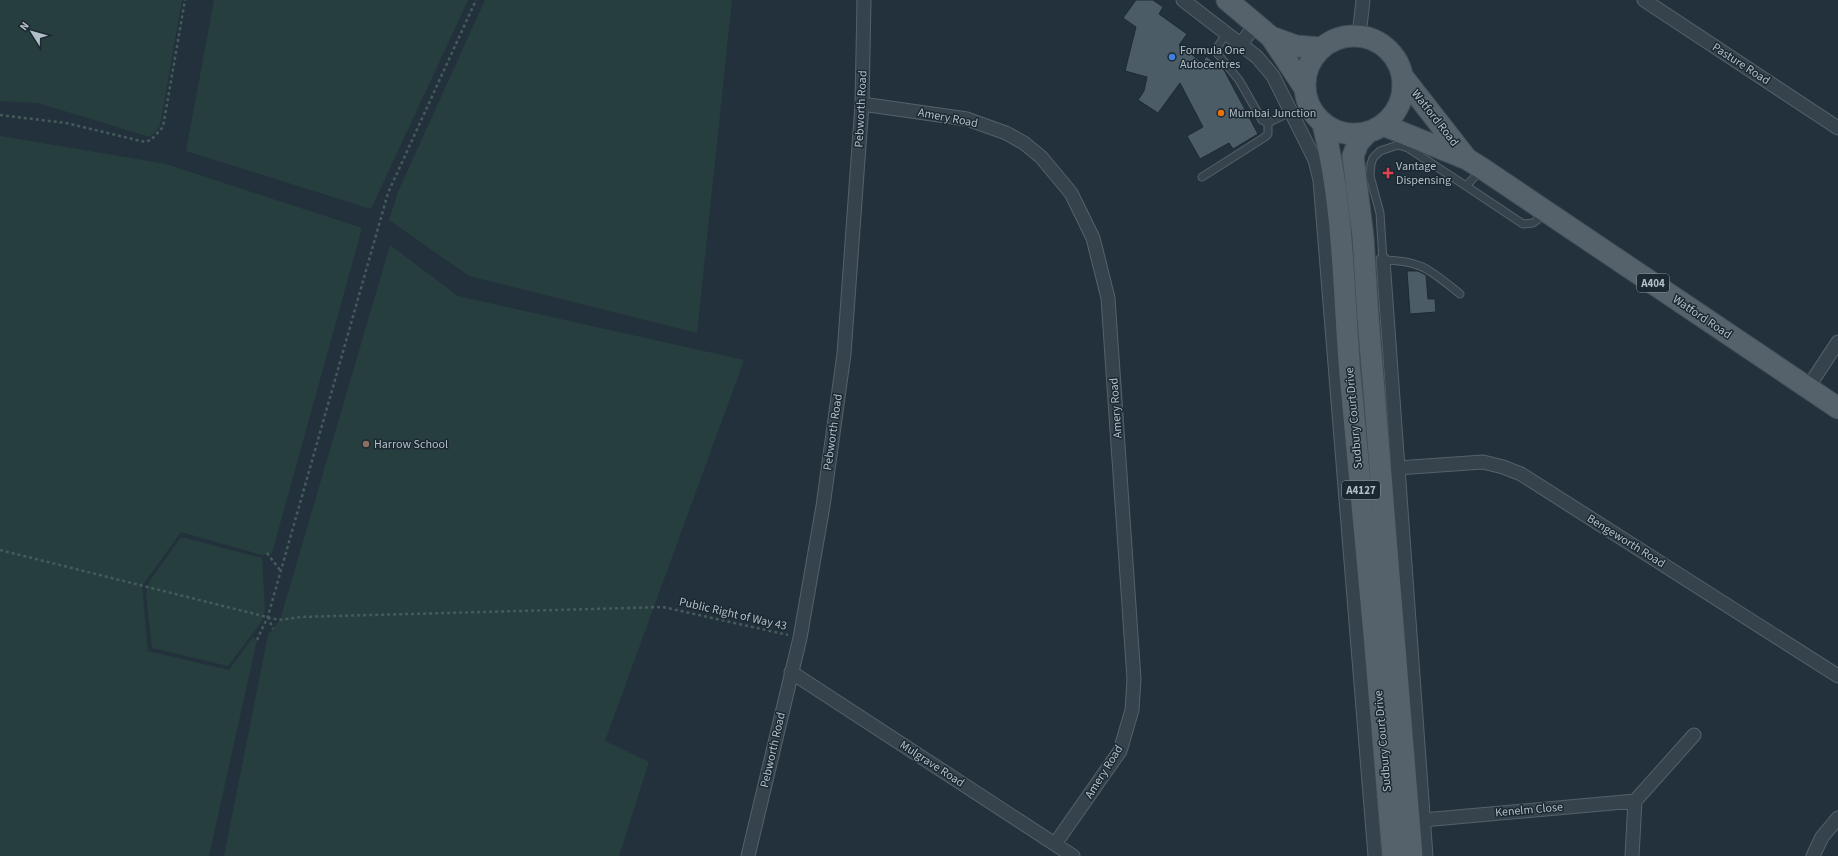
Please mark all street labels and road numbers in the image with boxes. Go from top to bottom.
street label: Pasture Road [1709,39,1773,89]
street label: Pebworth Road [850,70,872,148]
street label: Watford Road [1407,86,1463,150]
street label: Amery Road [917,104,979,132]
road number: A404 [1637,274,1669,292]
street label: Watford Road [1669,291,1735,343]
street label: Sudbury Court Drive [1341,367,1367,469]
street label: Amery Road [1105,377,1127,439]
street label: Pebworth Road [819,393,847,471]
road number: A4127 [1342,481,1380,499]
street label: Bengeworth Road [1584,510,1668,572]
street label: Public Right of Way 43 [677,593,789,635]
street label: Sudbury Court Drive [1370,690,1396,792]
street label: Pebworth Road [756,711,790,789]
street label: Mulgrave Road [896,737,968,791]
street label: Amery Road [1081,742,1127,802]
street label: Kenelm Close [1494,799,1564,821]

